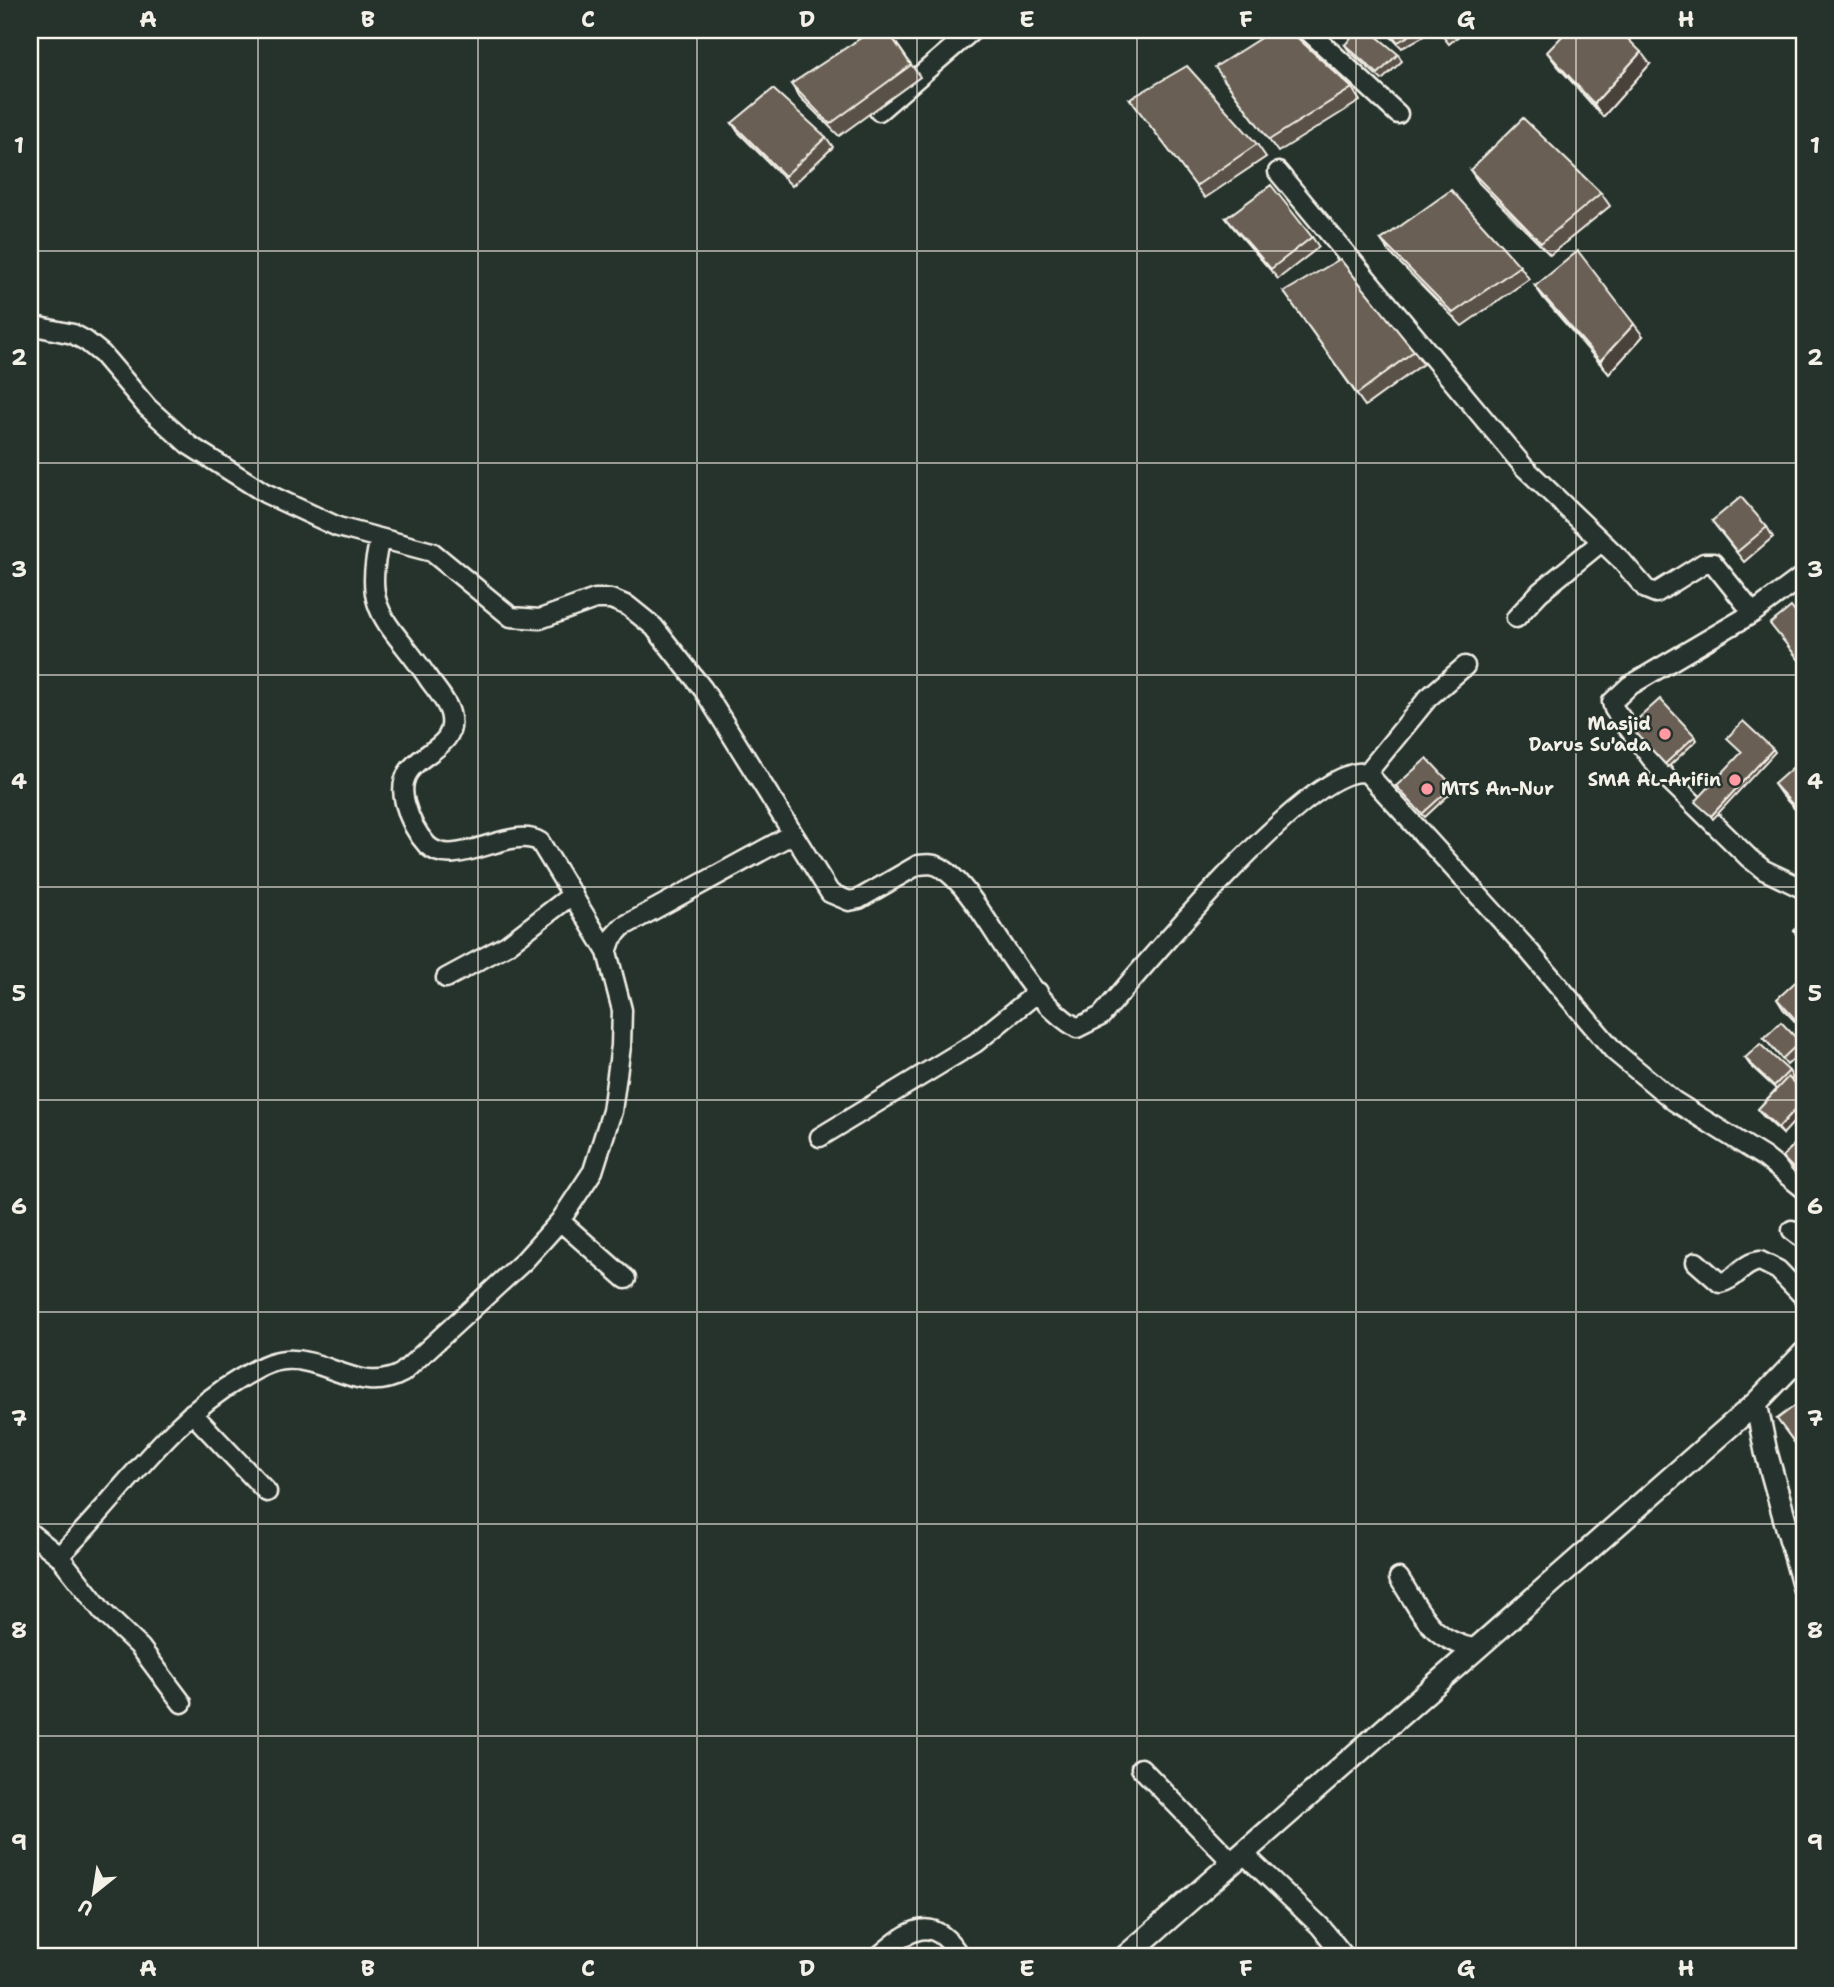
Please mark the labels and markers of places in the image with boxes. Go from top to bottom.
place label: Masjid Darus Su'ada [1529,712,1652,757]
marker: Masjid Darus Su'ada [1657,726,1673,742]
place label: SMA AL-Arifin [1588,768,1721,792]
marker: SMA AL-Arifin [1727,772,1743,788]
place label: MTS An-Nur [1441,777,1554,801]
marker: MTS An-Nur [1419,781,1435,797]

